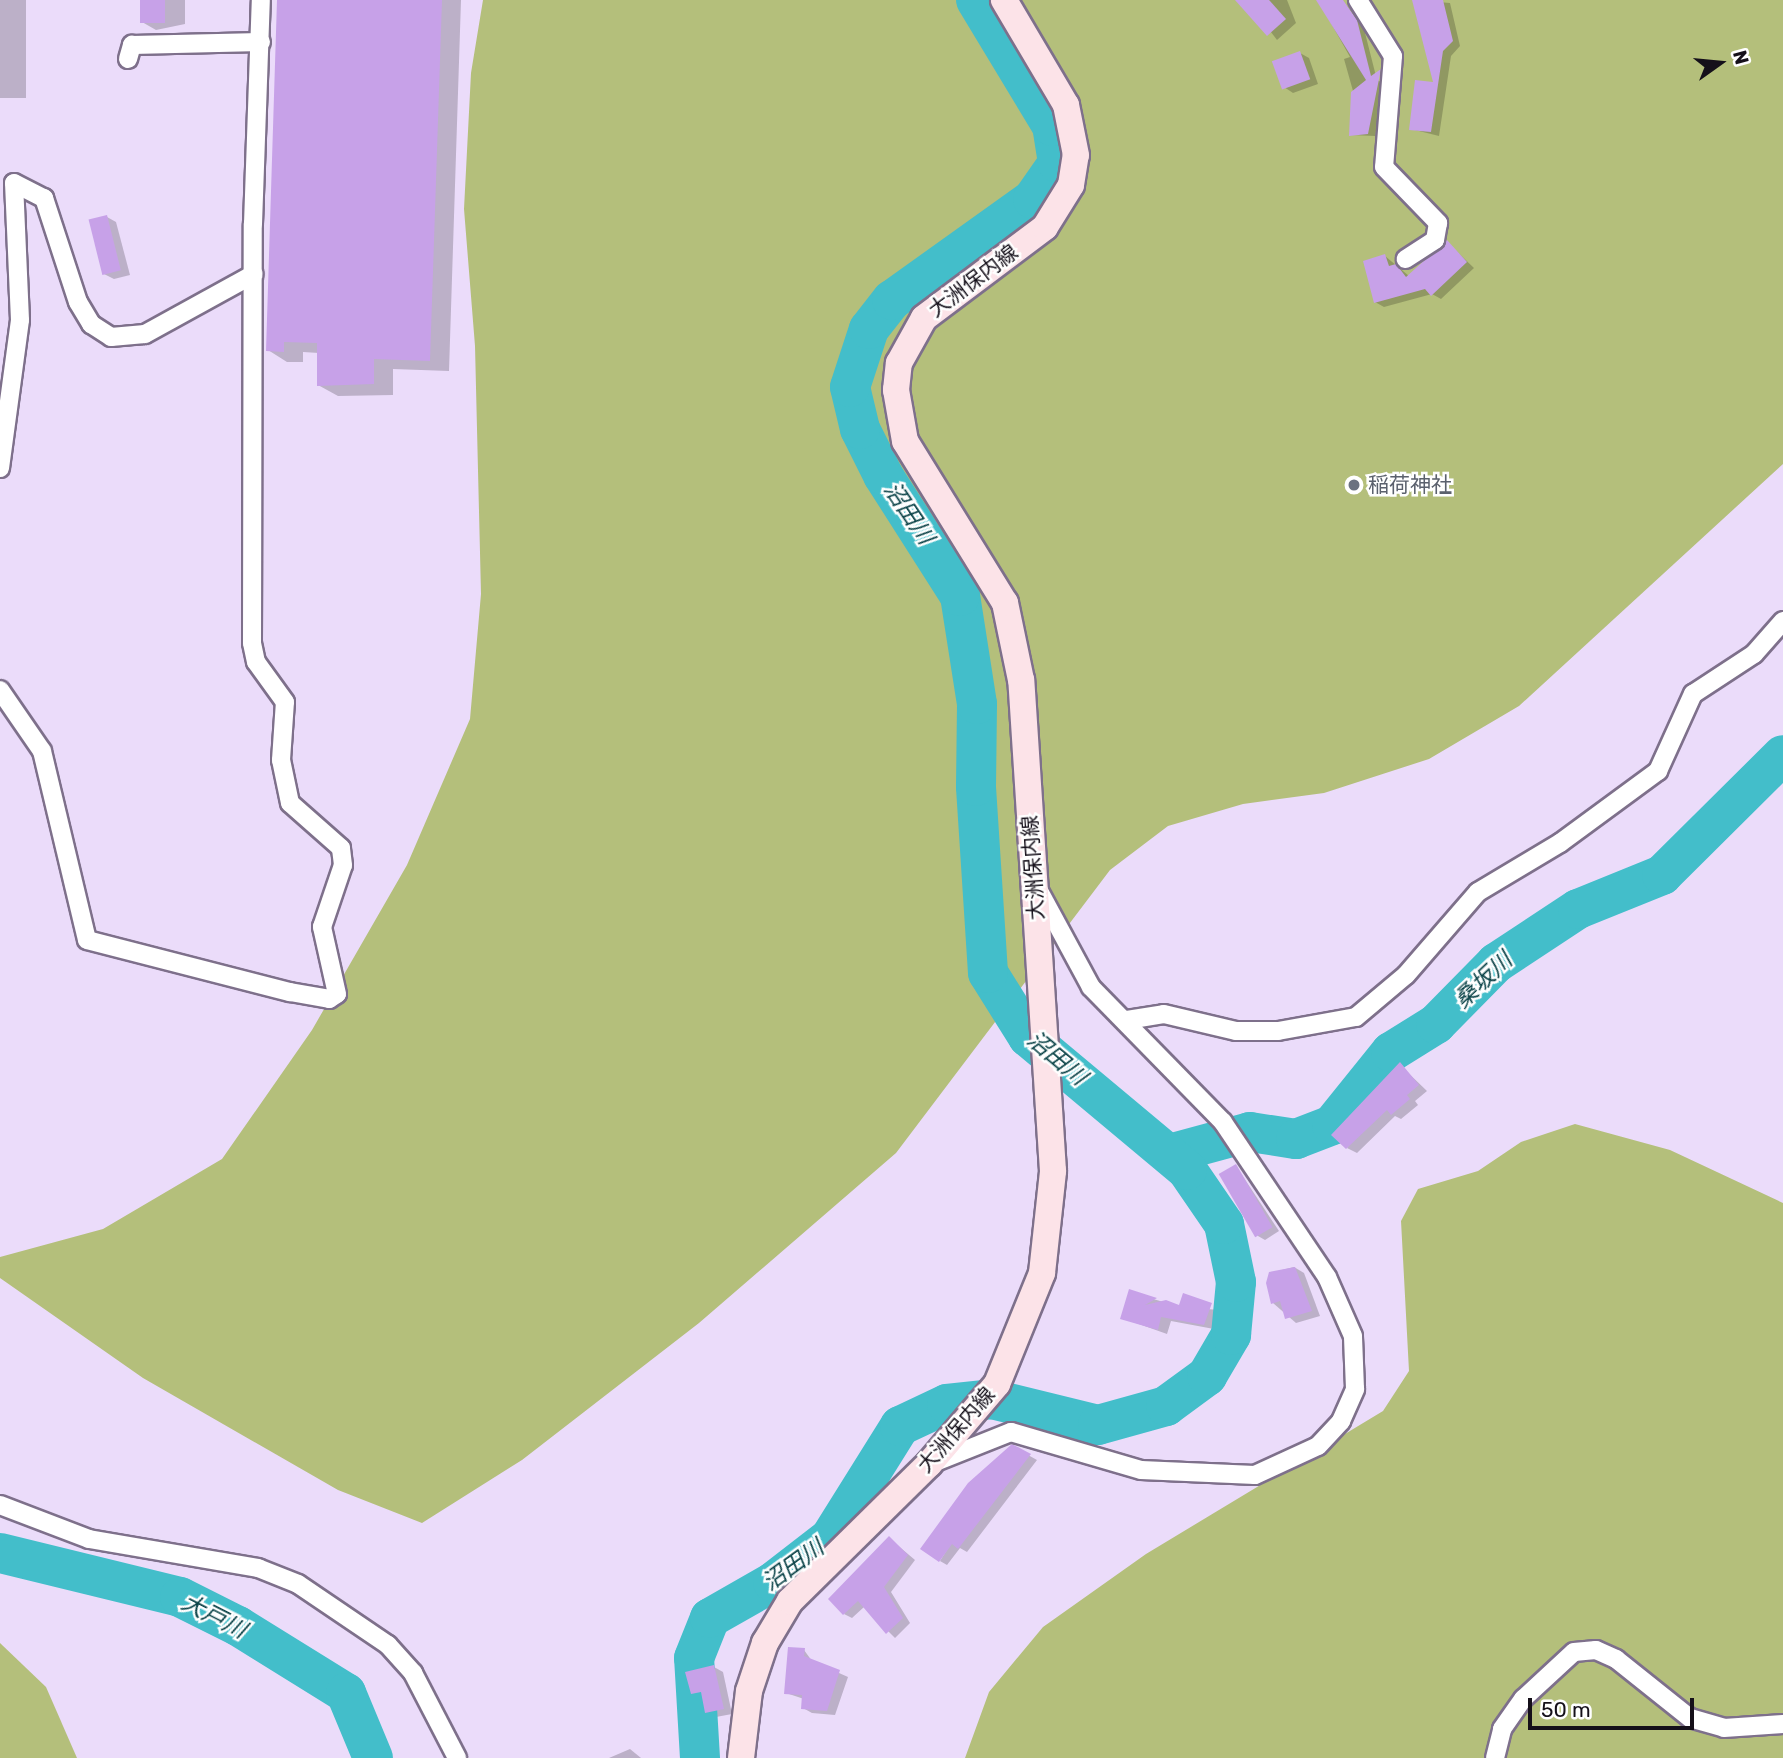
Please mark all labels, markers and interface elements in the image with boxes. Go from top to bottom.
north arrow [1685,28,1755,98]
text: N [1728,48,1754,67]
street label: 大洲保内線 [923,239,1023,323]
place label: 稲荷神社 [1368,472,1452,498]
water label: 沼田川 [878,477,940,549]
marker: 稲荷神社 [1346,477,1362,493]
street label: 大洲保内線 [1017,815,1049,921]
water label: 桑坂川 [1448,946,1518,1014]
water label: 沼田川 [1022,1025,1092,1091]
street label: 大洲保内線 [912,1382,1000,1478]
water label: 沼田川 [757,1534,829,1596]
water label: 大戸川 [177,1588,251,1644]
scale bar [1531,1684,1697,1728]
text: 50 m [1541,1697,1591,1722]

